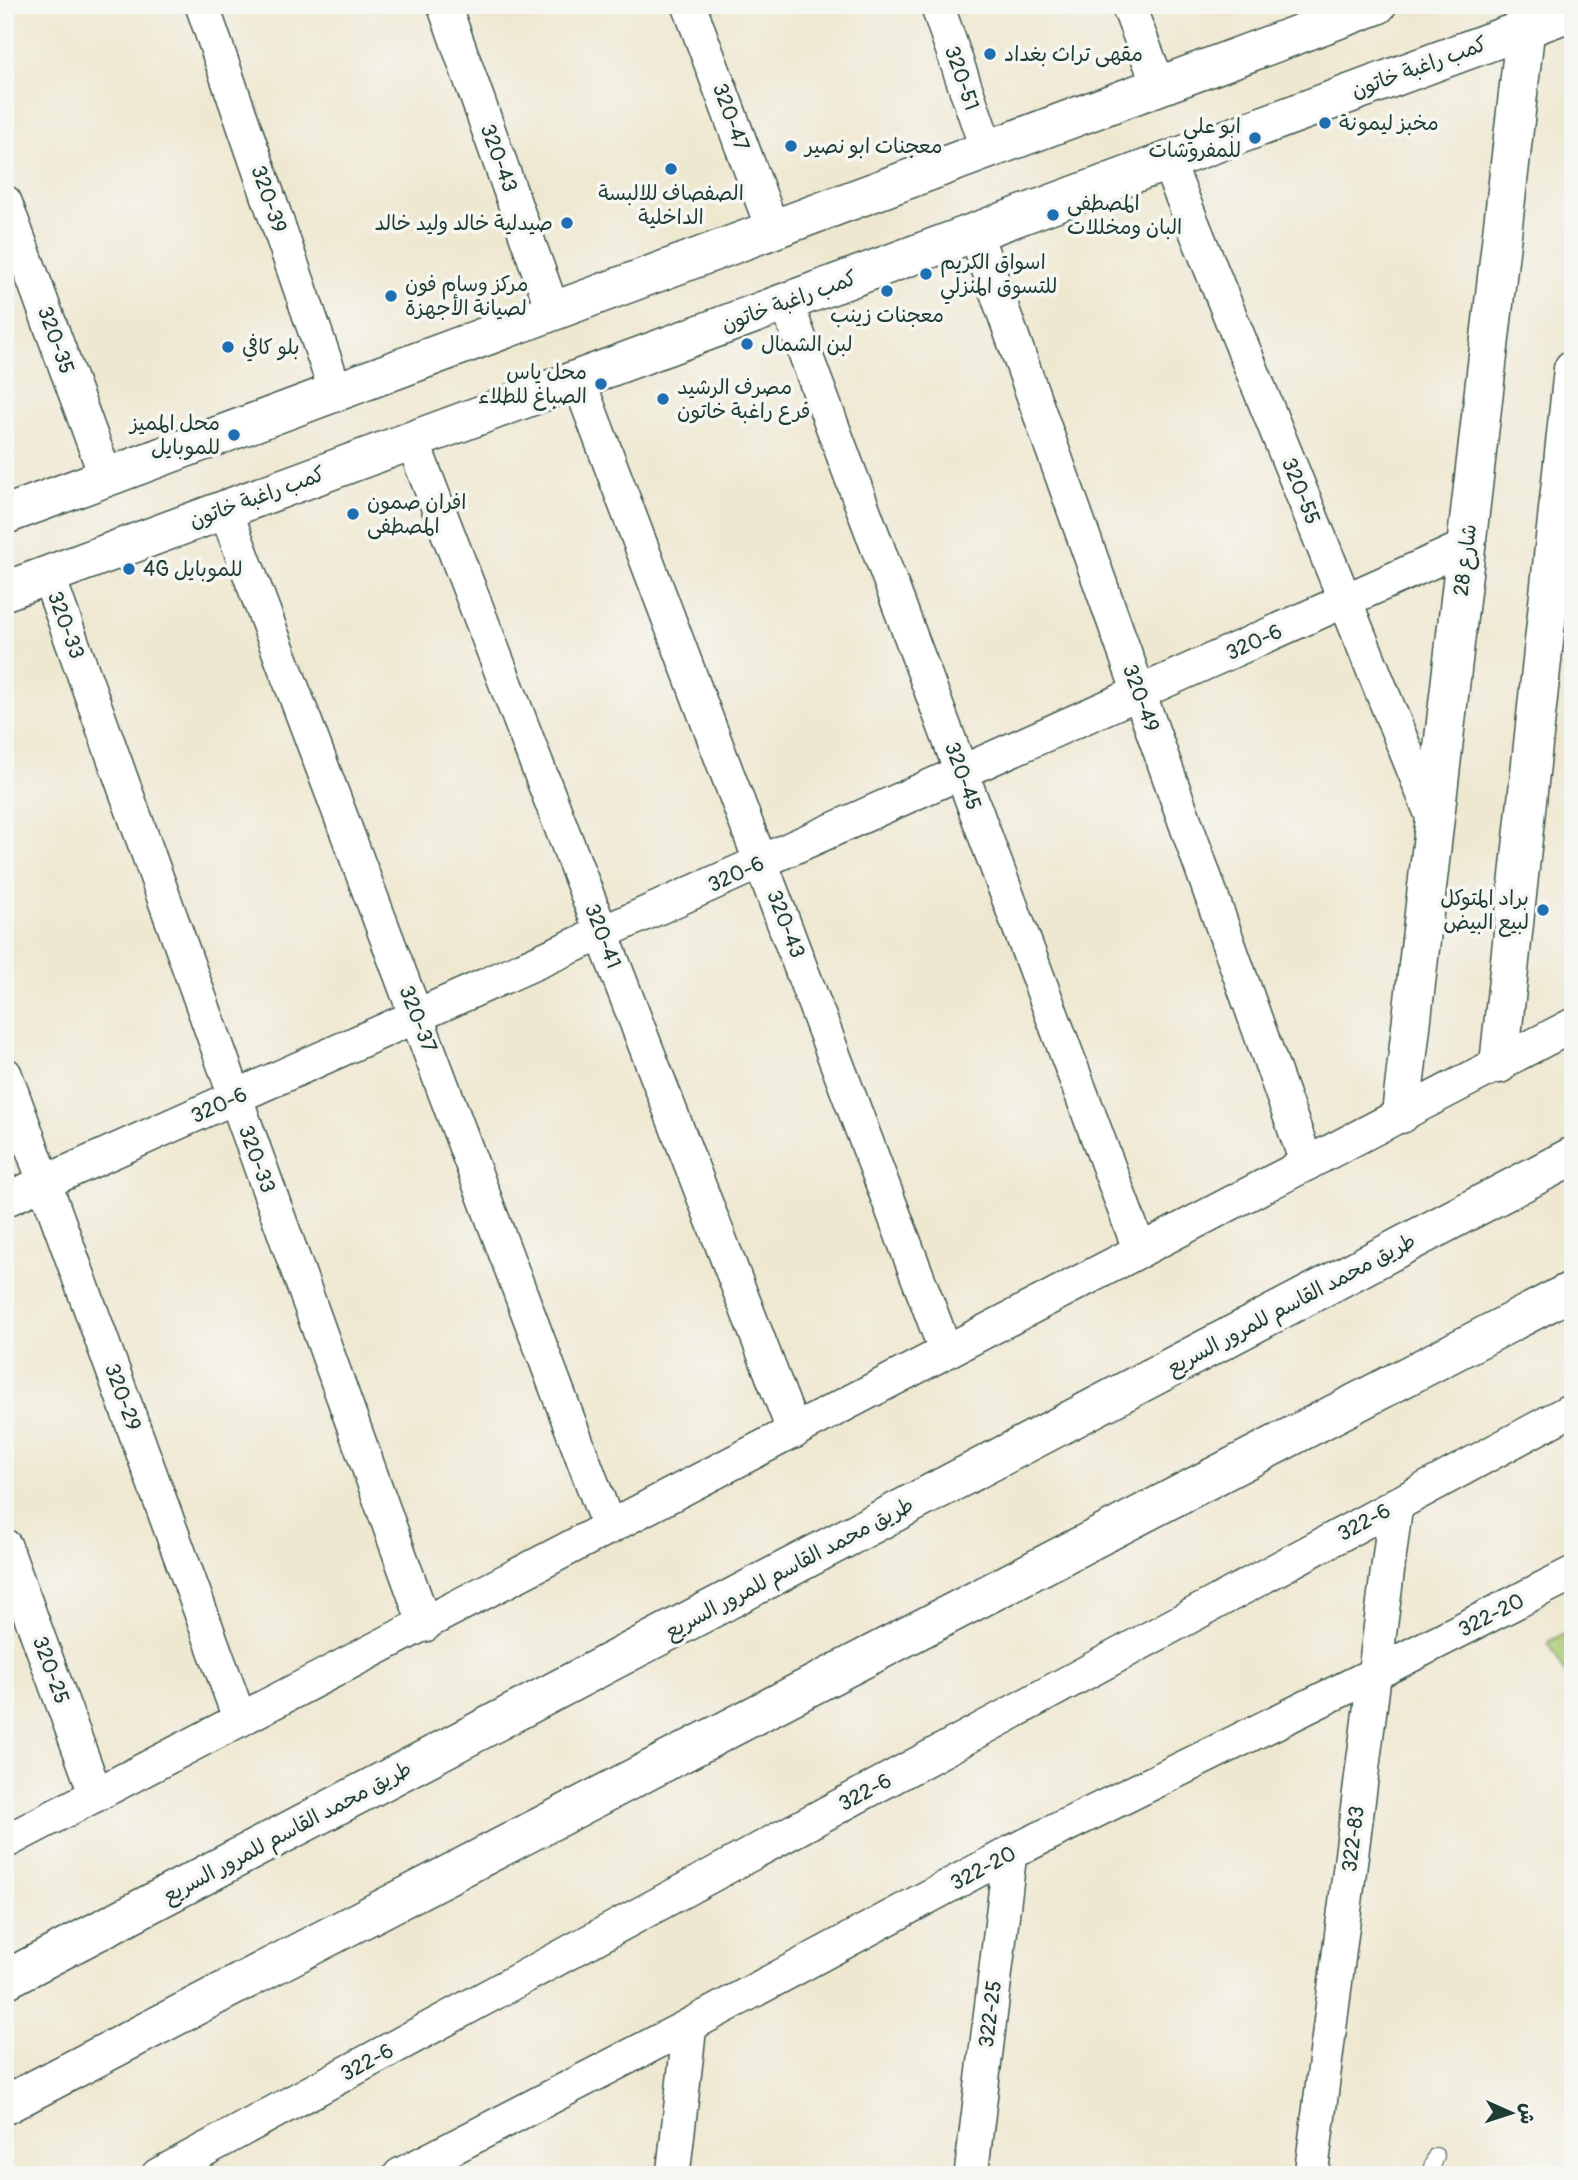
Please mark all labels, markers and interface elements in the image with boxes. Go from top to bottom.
street label: كمب راغبة خاتون [1348,30,1491,105]
place label: مقهى تراث بغداد [1004,41,1143,68]
street label: 320-51 [938,42,985,114]
marker: مقهى تراث بغداد [982,46,998,62]
street label: 320-47 [706,80,755,155]
place label: مخبز ليمونة [1339,110,1439,137]
place label: ابو علي للمفروشات [1149,113,1241,164]
marker: مخبز ليمونة [1317,115,1333,131]
street label: 320-43 [474,120,523,196]
marker: ابو علي للمفروشات [1247,130,1263,146]
place label: معجنات ابو نصير [803,133,942,160]
marker: معجنات ابو نصير [783,138,799,154]
marker: الصفصاف للالبسة الداخلية [663,161,679,177]
street label: 320-39 [244,162,293,236]
place label: الصفصاف للالبسة الداخلية [598,180,744,231]
place label: المصطفى البان ومخللات [1067,190,1182,241]
marker: المصطفى البان ومخللات [1045,207,1061,223]
place label: صيدلية خالد وليد خالد [375,210,553,237]
marker: صيدلية خالد وليد خالد [559,215,575,231]
place label: اسواق الكريم للتسوق المنزلي [940,249,1057,305]
street label: كمب راغبة خاتون [718,264,861,339]
marker: اسواق الكريم للتسوق المنزلي [918,266,934,282]
place label: مركز وسام فون لصيانة الأجهزة [405,271,528,322]
marker: معجنات زينب [879,283,895,299]
marker: مركز وسام فون لصيانة الأجهزة [383,288,399,304]
place label: معجنات زينب [830,302,944,329]
street label: 320-35 [31,303,80,378]
place label: لبن الشمال [761,331,853,358]
place label: بلو كافي [242,333,300,362]
marker: لبن الشمال [739,336,755,352]
marker: بلو كافي [220,339,236,355]
place label: محل ياس الصباغ للطلاء [478,359,587,411]
place label: مصرف الرشيد فرع راغبة خاتون [677,374,810,425]
marker: محل ياس الصباغ للطلاء [593,376,609,392]
marker: مصرف الرشيد فرع راغبة خاتون [655,391,671,407]
place label: محل المميز للموبايل [128,410,220,461]
marker: محل المميز للموبايل [226,427,242,443]
street label: 320-55 [1275,454,1326,528]
street label: كمب راغبة خاتون [186,460,329,535]
place label: افران صمون المصطفى [367,489,467,540]
marker: افران صمون المصطفى [345,506,361,522]
street label: شارع 28 [1448,523,1484,598]
place label: 4G للموبايل [143,556,243,583]
marker: 4G للموبايل [121,561,137,577]
street label: 320-33 [41,588,90,663]
street label: 320-6 [1222,618,1287,667]
street label: 320-49 [1116,661,1165,736]
street label: 320-45 [938,739,987,814]
street label: 320-6 [704,850,769,899]
place label: براد المتوكل لبيع البيض [1440,885,1529,937]
street label: 320-43 [760,886,811,962]
street label: 320-41 [578,900,627,972]
marker: براد المتوكل لبيع البيض [1535,902,1551,918]
street label: 320-37 [392,982,443,1056]
street label: 320-6 [187,1081,252,1130]
street label: 320-33 [232,1122,281,1197]
street label: طريق محمد القاسم للمرور السريع [1162,1227,1421,1383]
street label: 320-29 [98,1360,147,1434]
street label: طريق محمد القاسم للمرور السريع [660,1491,919,1647]
street label: 322-6 [1333,1497,1395,1548]
street label: 322-20 [1454,1587,1529,1643]
street label: 320-25 [26,1633,75,1708]
street label: طريق محمد القاسم للمرور السريع [158,1755,417,1911]
street label: 322-6 [834,1767,896,1818]
street label: 322-83 [1336,1804,1371,1874]
street label: 322-20 [946,1840,1021,1897]
street label: 322-25 [973,1979,1008,2049]
street label: 322-6 [336,2037,398,2088]
north arrow [1476,2078,1546,2148]
text: ش [1514,2103,1540,2125]

